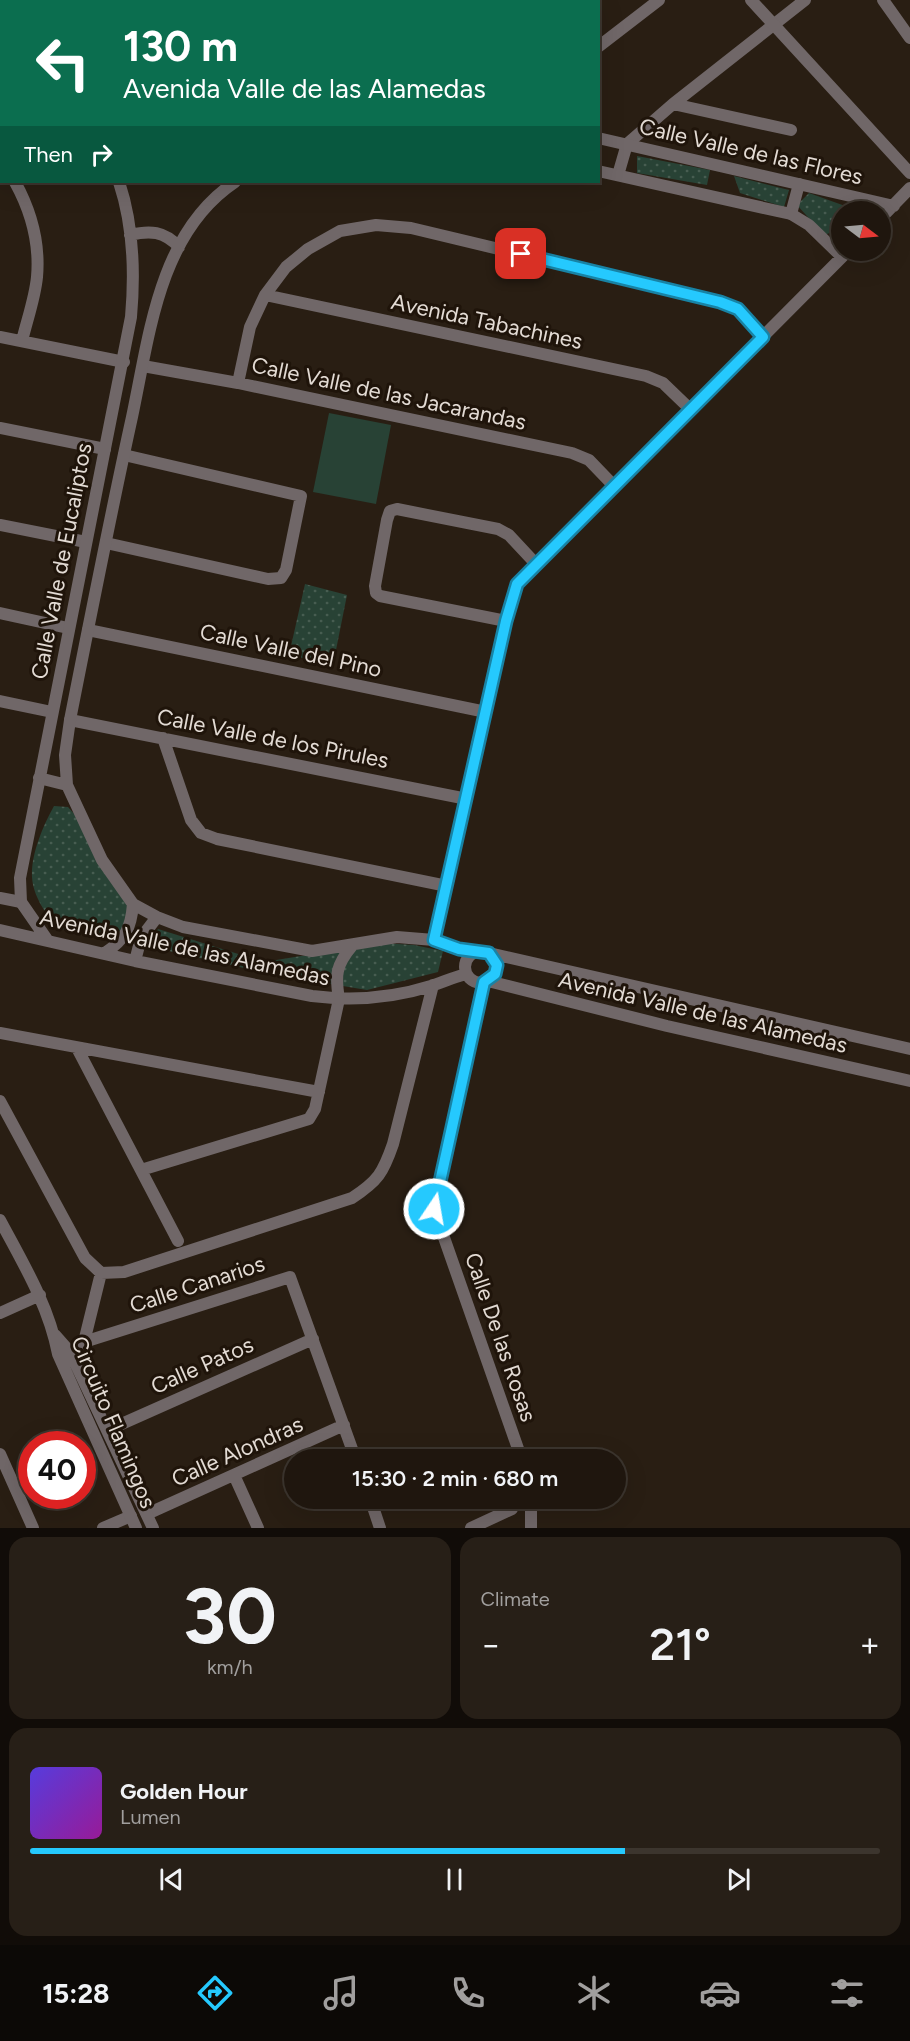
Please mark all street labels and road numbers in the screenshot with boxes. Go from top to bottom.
street label: Calle Valle de las Flores [637,113,865,190]
street label: Avenida Tabachines [389,288,585,355]
street label: Calle Valle de las Jacarandas [249,351,529,436]
street label: Calle Valle de Eucaliptos [25,441,98,681]
street label: Calle Valle del Pino [198,618,384,683]
street label: Calle Valle de los Pirules [155,703,391,774]
street label: Avenida Valle de las Alamedas [38,904,332,991]
street label: Avenida Valle de las Alamedas [556,966,850,1059]
street label: Calle De las Rosas [459,1249,542,1425]
street label: Calle Canarios [126,1250,268,1319]
street label: Calle Patos [147,1331,258,1400]
street label: Circuito Flamingos [65,1332,162,1512]
street label: Calle Alondras [167,1410,307,1492]

